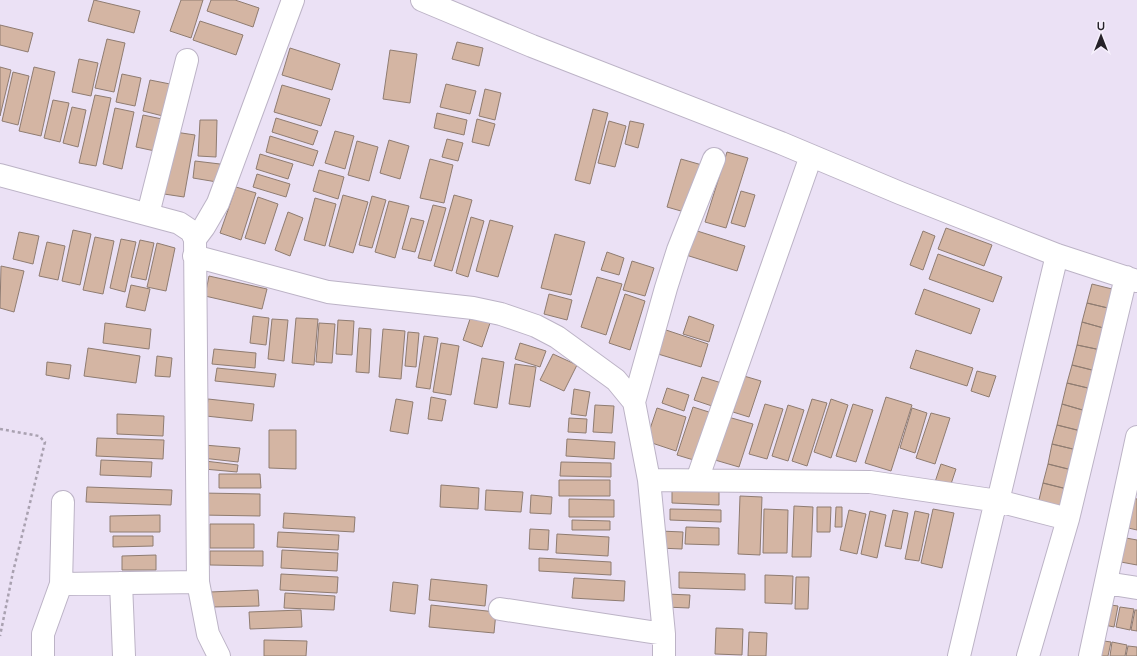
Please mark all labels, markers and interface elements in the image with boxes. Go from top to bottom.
north arrow [1081,16,1121,56]
text: U [1097,20,1105,33]

